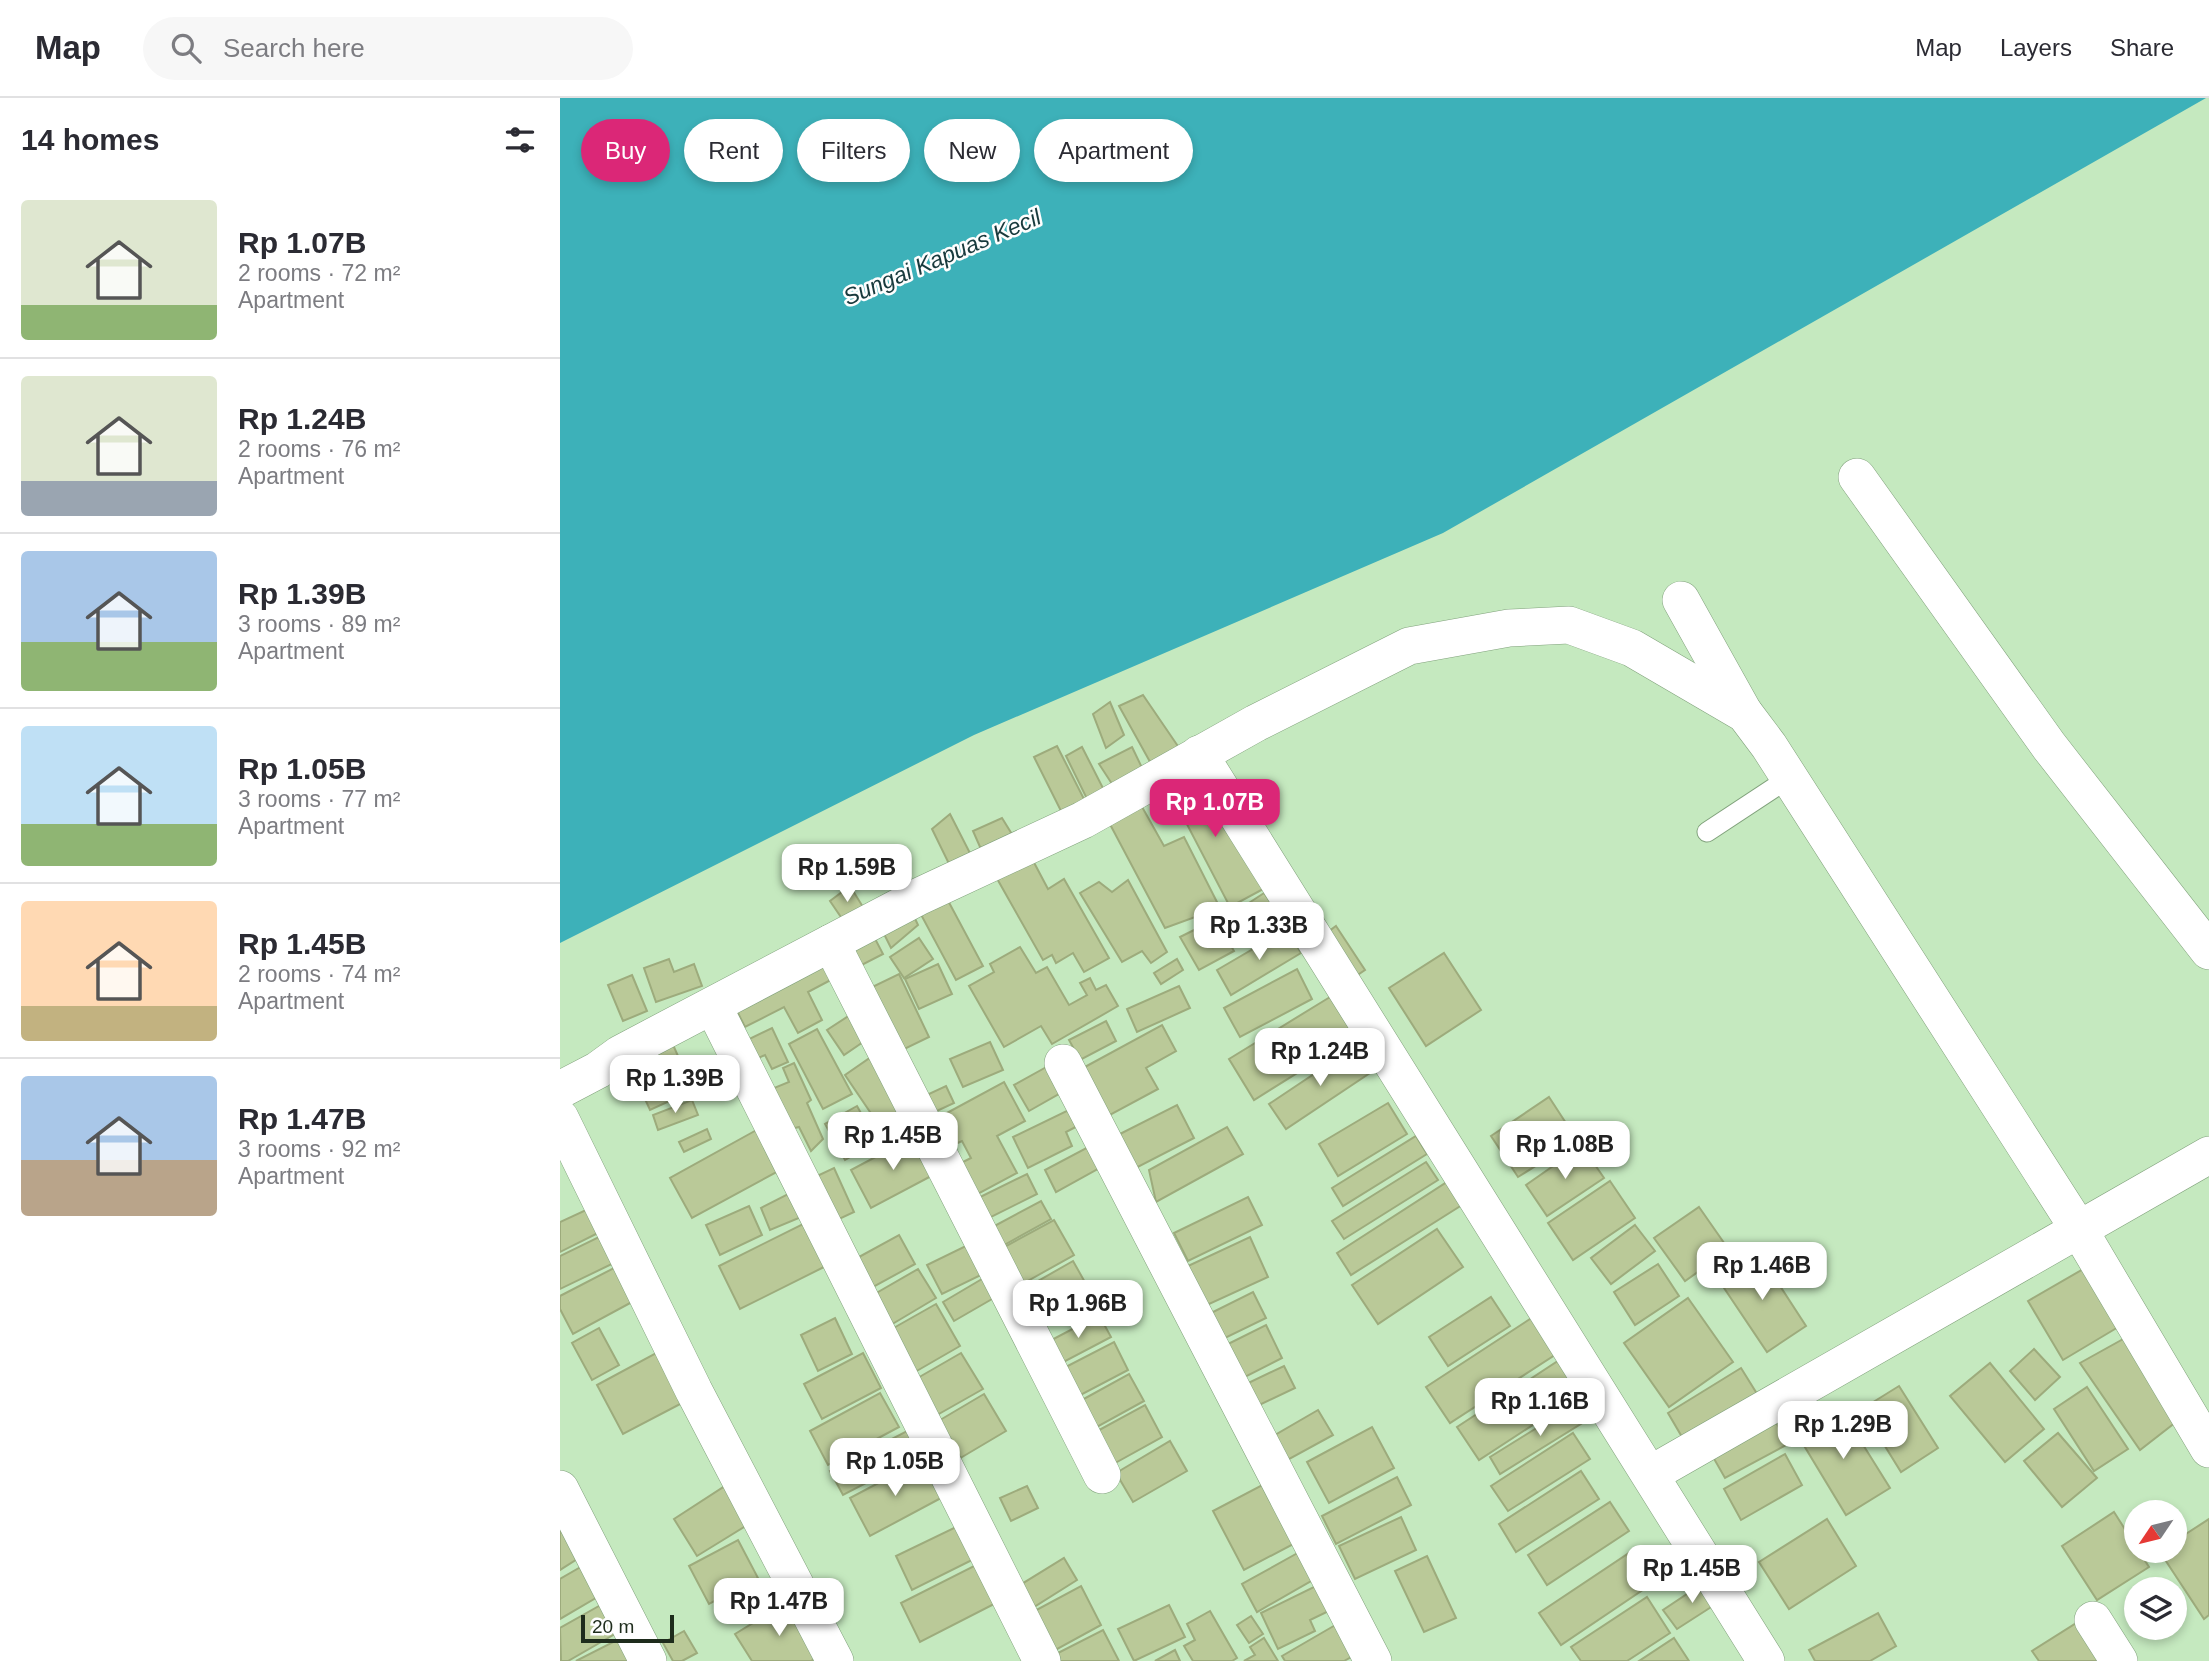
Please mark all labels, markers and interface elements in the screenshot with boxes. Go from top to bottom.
search box [143,17,633,80]
text: Map [35,29,101,66]
icon: search [167,29,205,67]
text: Search here [223,33,365,63]
text: Map [1915,34,1962,61]
text: Layers [2000,34,2072,61]
text: Share [2110,34,2174,61]
chip: Buy [581,119,670,182]
chip: Rent [684,119,783,182]
chip: Filters [797,119,910,182]
chip: New [924,119,1020,182]
chip: Apartment [1034,119,1193,182]
icon: filters [501,121,539,159]
text: 14 homes [21,123,159,156]
water label: Sungai Kapuas Kecil [839,203,1046,310]
text: Rp 1.07B [238,226,366,259]
icon: home [77,228,161,312]
text: 2 rooms · 72 m² [238,260,400,286]
text: Apartment [238,287,344,313]
text: Rp 1.24B [238,402,366,435]
icon: home [77,404,161,488]
text: 2 rooms · 76 m² [238,436,400,462]
text: Apartment [238,463,344,489]
text: Rp 1.39B [238,577,366,610]
icon: home [77,579,161,663]
text: 3 rooms · 89 m² [238,611,400,637]
text: Apartment [238,638,344,664]
text: Rp 1.05B [238,752,366,785]
icon: home [77,754,161,838]
pin: Rp 1.07B [1143,780,1287,839]
text: 3 rooms · 77 m² [238,786,400,812]
text: Rp 1.07B [1166,789,1264,815]
text: Apartment [238,813,344,839]
pin: Rp 1.59B [775,844,919,904]
text: Rp 1.59B [798,854,896,880]
pin: Rp 1.33B [1187,902,1331,962]
text: Rp 1.33B [1210,912,1308,938]
text: Rp 1.45B [238,927,366,960]
icon: home [77,929,161,1013]
text: 2 rooms · 74 m² [238,961,400,987]
text: Apartment [238,988,344,1014]
pin: Rp 1.24B [1248,1028,1392,1088]
text: Rp 1.24B [1271,1038,1369,1064]
pin: Rp 1.39B [603,1056,747,1115]
text: Rp 1.39B [626,1065,724,1091]
text: Rp 1.47B [238,1102,366,1135]
icon: home [77,1104,161,1188]
pin: Rp 1.45B [821,1112,965,1172]
text: Rp 1.45B [844,1122,942,1148]
pin: Rp 1.08B [1493,1122,1637,1181]
text: Rp 1.08B [1516,1131,1614,1157]
text: 3 rooms · 92 m² [238,1136,400,1162]
text: Apartment [238,1163,344,1189]
pin: Rp 1.46B [1690,1242,1834,1302]
text: Rp 1.46B [1713,1252,1811,1278]
pin: Rp 1.96B [1006,1280,1150,1340]
text: Rp 1.96B [1029,1290,1127,1316]
pin: Rp 1.16B [1468,1378,1612,1438]
text: Rp 1.16B [1491,1388,1589,1414]
pin: Rp 1.29B [1771,1402,1915,1461]
text: Rp 1.29B [1794,1411,1892,1437]
pin: Rp 1.05B [823,1438,967,1498]
text: Rp 1.05B [846,1448,944,1474]
north arrow [2124,1500,2188,1563]
map controls [2124,1500,2187,1640]
pin: Rp 1.45B [1620,1546,1764,1605]
text: Rp 1.45B [1643,1555,1741,1581]
button: layers [2124,1577,2187,1640]
pin: Rp 1.47B [707,1578,851,1638]
text: Rp 1.47B [730,1588,828,1614]
scale bar [581,1612,674,1644]
text: 20 m [592,1616,634,1637]

